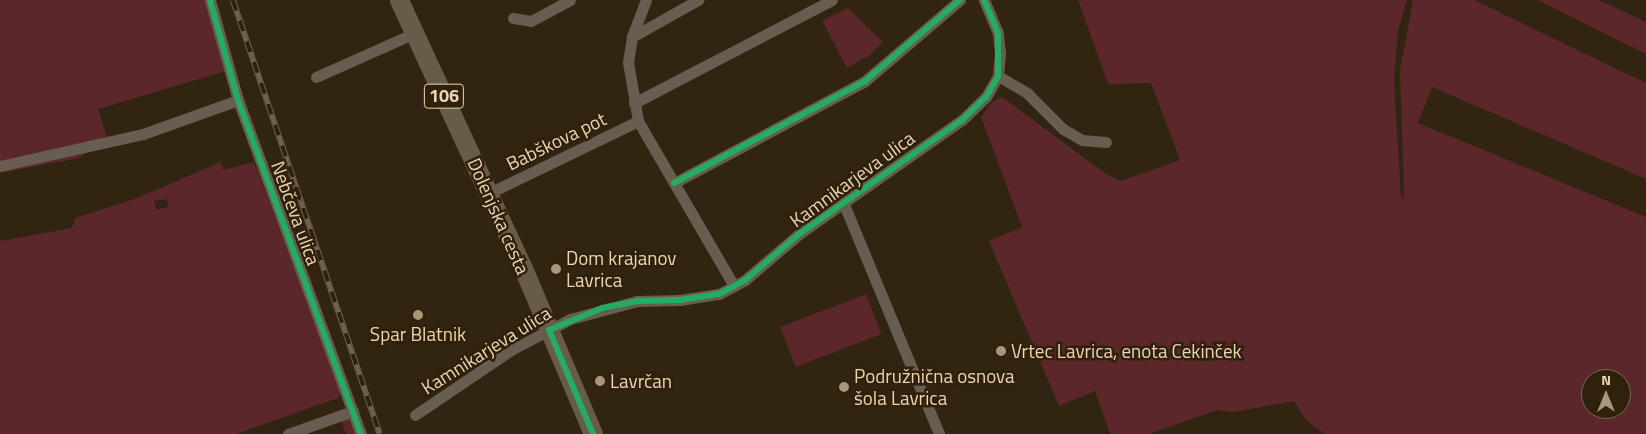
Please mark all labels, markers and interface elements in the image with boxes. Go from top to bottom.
road number: 106 [423,80,465,112]
street label: Babškova pot [502,107,610,175]
street label: Kamnikarjeva ulica [785,126,919,232]
street label: Dolenjska cesta [463,154,535,278]
street label: Nebčeva ulica [267,158,325,268]
place label: Dom krajanov Lavrica [566,247,676,291]
marker: Dom krajanov Lavrica [550,263,562,275]
street label: Kamnikarjeva ulica [417,301,555,399]
marker: Spar Blatnik [412,309,424,321]
place label: Spar Blatnik [370,323,466,345]
place label: Vrtec Lavrica, enota Cekinček [1011,340,1242,362]
marker: Vrtec Lavrica, enota Cekinček [995,345,1007,357]
place label: Podružnična osnova šola Lavrica [854,365,1015,409]
north arrow [1581,369,1631,419]
text: N [1601,369,1611,390]
place label: Lavrčan [610,370,672,392]
marker: Lavrčan [594,375,606,387]
marker: Podružnična osnova šola Lavrica [838,381,850,393]

